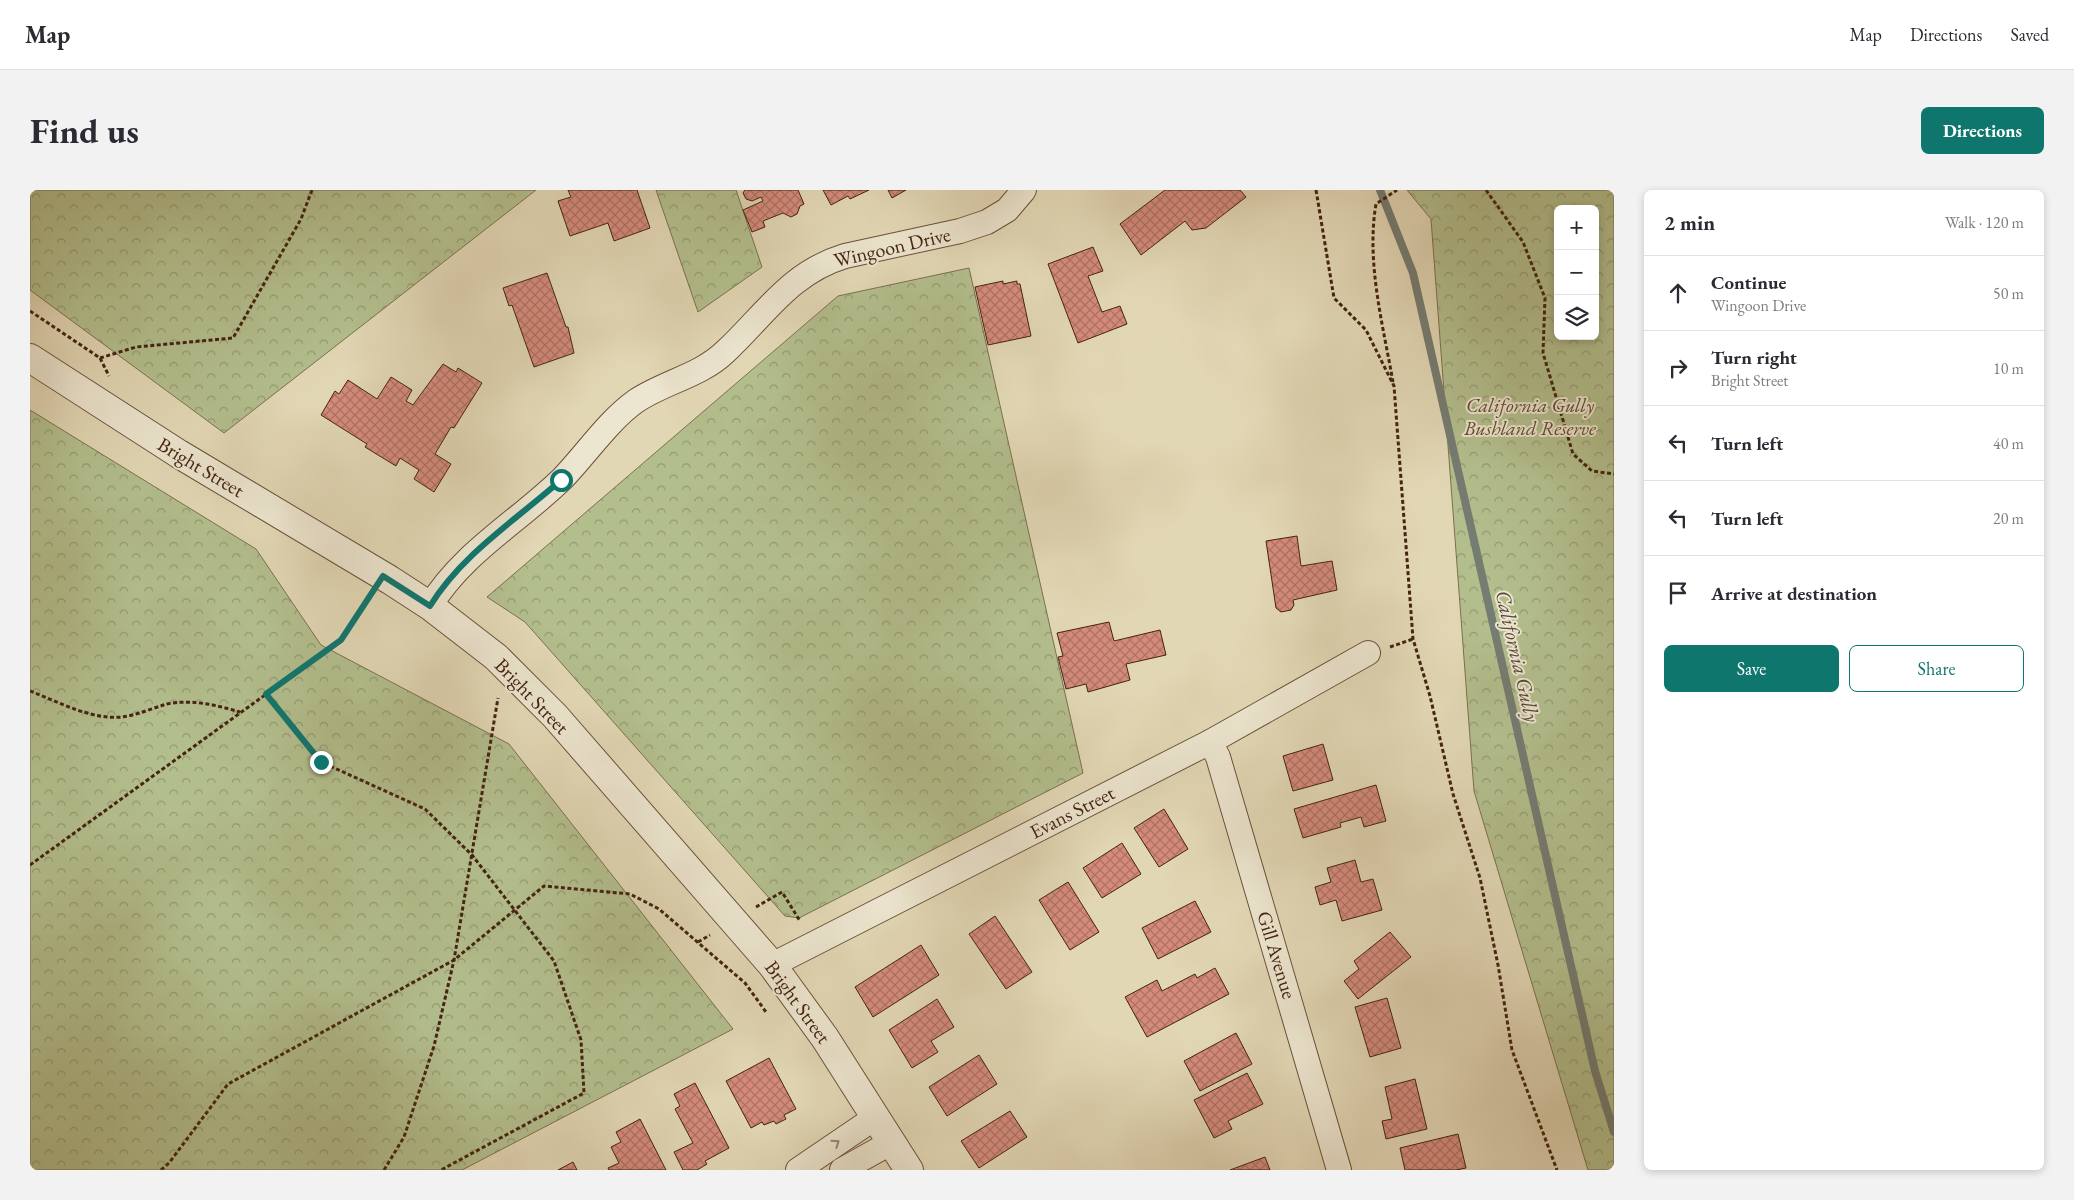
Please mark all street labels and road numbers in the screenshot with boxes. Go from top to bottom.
street label: Wingoon Drive [831,221,953,273]
street label: Bright Street [153,431,250,503]
street label: Bright Street [489,652,575,740]
street label: Evans Street [1025,779,1120,844]
street label: Gill Avenue [1251,908,1303,1002]
street label: Bright Street [759,955,837,1049]

